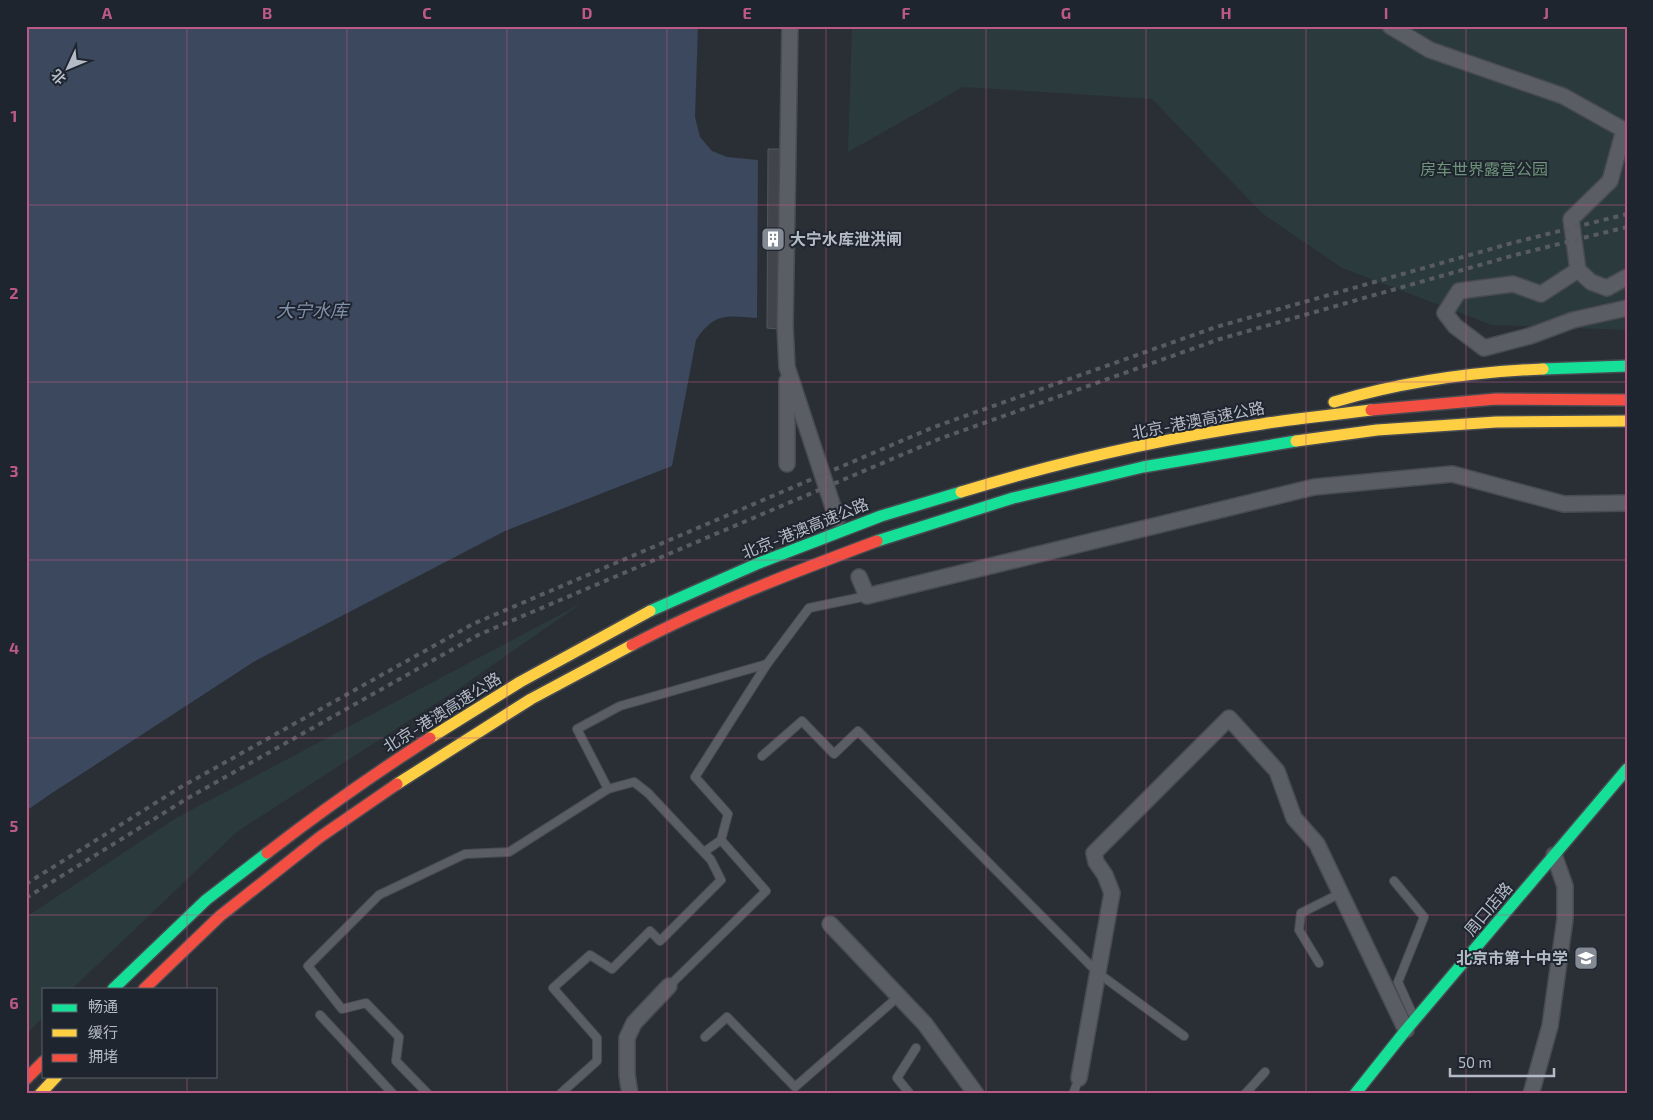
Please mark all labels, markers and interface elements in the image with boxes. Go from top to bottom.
text: A [102,3,113,22]
text: B [262,3,272,22]
text: C [422,3,432,22]
text: D [582,3,593,22]
text: E [742,3,752,22]
text: F [902,3,911,22]
text: G [1061,3,1071,22]
text: H [1220,3,1232,22]
text: I [1384,3,1388,22]
text: J [1543,3,1549,22]
north arrow [42,42,92,92]
text: 北 [47,66,69,88]
text: 1 [11,106,17,125]
park label: 房车世界露营公园 [1420,159,1548,178]
building icon: 大宁水库泄洪闸 [760,226,786,252]
place label: 大宁水库泄洪闸 [790,229,902,248]
text: 2 [9,283,19,302]
water label: 大宁水库 [276,299,351,321]
street label: 北京-港澳高速公路 [1130,397,1266,442]
text: 3 [9,461,19,480]
street label: 北京-港澳高速公路 [739,493,871,562]
text: 4 [9,638,19,657]
street label: 北京-港澳高速公路 [379,668,504,755]
text: 5 [10,816,19,835]
street label: 周口店路 [1460,878,1515,939]
school or university icon: 北京市第十中学 [1573,945,1599,971]
place label: 北京市第十中学 [1456,948,1568,967]
legend [42,988,218,1078]
text: 6 [9,993,19,1012]
text: 畅通 [88,997,118,1015]
text: 缓行 [88,1023,118,1041]
scale bar [1450,1045,1554,1077]
text: 拥堵 [88,1047,118,1065]
text: 50 m [1458,1053,1492,1071]

